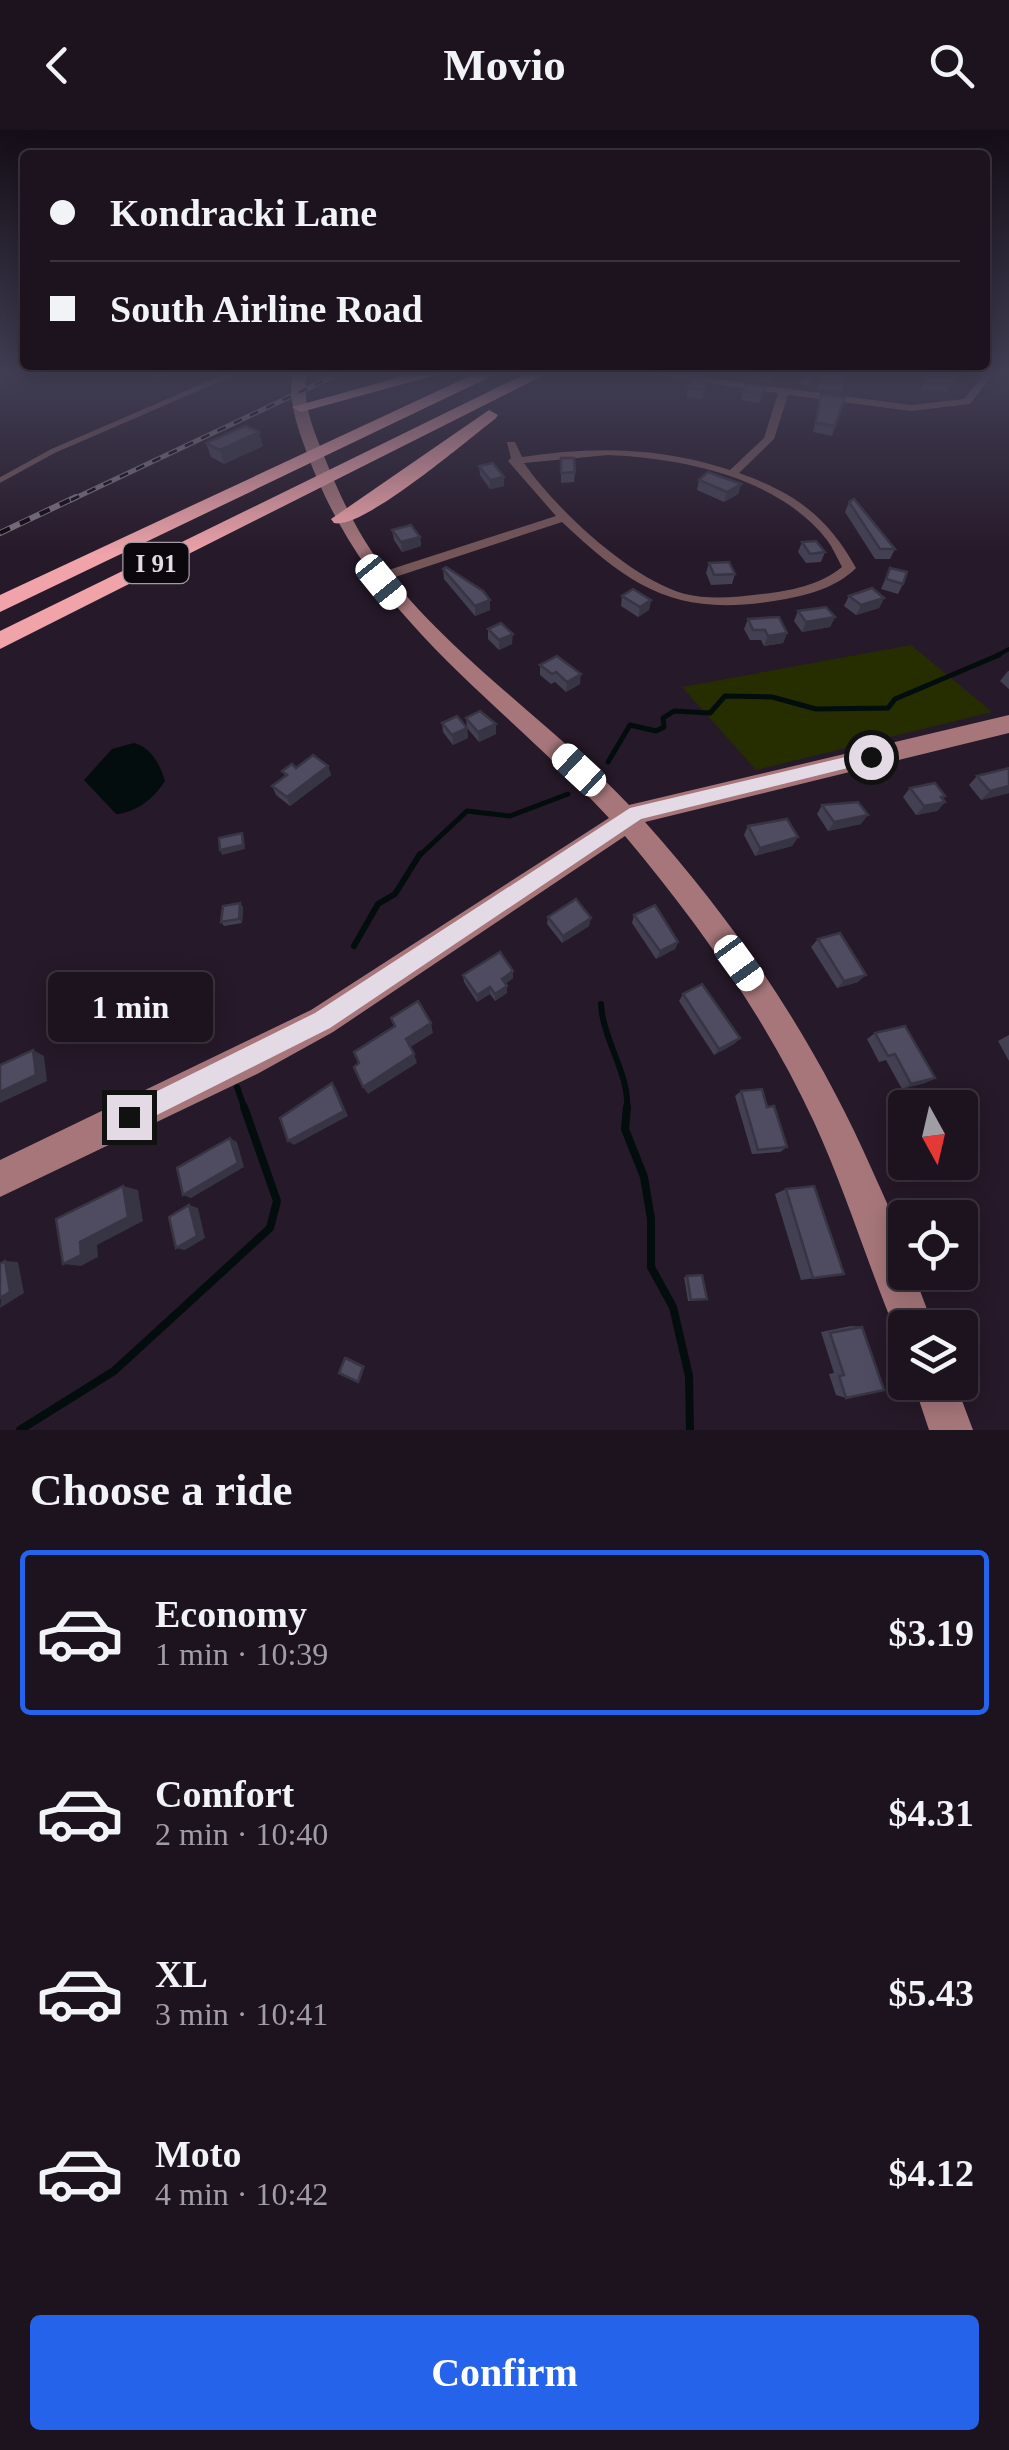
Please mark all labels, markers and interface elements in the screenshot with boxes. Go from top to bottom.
icon: back [30,38,85,93]
icon: search [924,38,979,93]
text: Movio [443,40,566,90]
text: Kondracki Lane [110,192,377,234]
text: South Airline Road [110,288,423,330]
road number: I 91 [124,543,188,583]
car [350,549,412,615]
route start [849,735,894,780]
car [547,739,611,801]
car [709,930,769,996]
callout: 1 min [46,972,212,1042]
text: 1 min [92,989,169,1025]
north arrow [888,1090,978,1180]
map controls [888,1090,978,1400]
route end [107,1095,152,1140]
button: locate [888,1200,978,1290]
button: layers [888,1310,978,1400]
text: Choose a ride [30,1465,293,1515]
icon: car [35,1588,125,1678]
text: Economy [155,1593,307,1635]
text: $3.19 [889,1612,974,1654]
text: 1 min · 10:39 [155,1636,328,1672]
icon: car [35,1768,125,1858]
text: Comfort [155,1773,294,1815]
text: $4.31 [889,1792,974,1834]
text: 2 min · 10:40 [155,1816,328,1852]
icon: car [35,1948,125,2038]
text: XL [155,1953,208,1995]
text: $5.43 [889,1972,974,2014]
text: 3 min · 10:41 [155,1996,328,2032]
icon: car [35,2128,125,2218]
text: Moto [155,2133,242,2175]
text: $4.12 [889,2152,974,2194]
text: 4 min · 10:42 [155,2176,328,2212]
button: Confirm [30,2315,979,2430]

